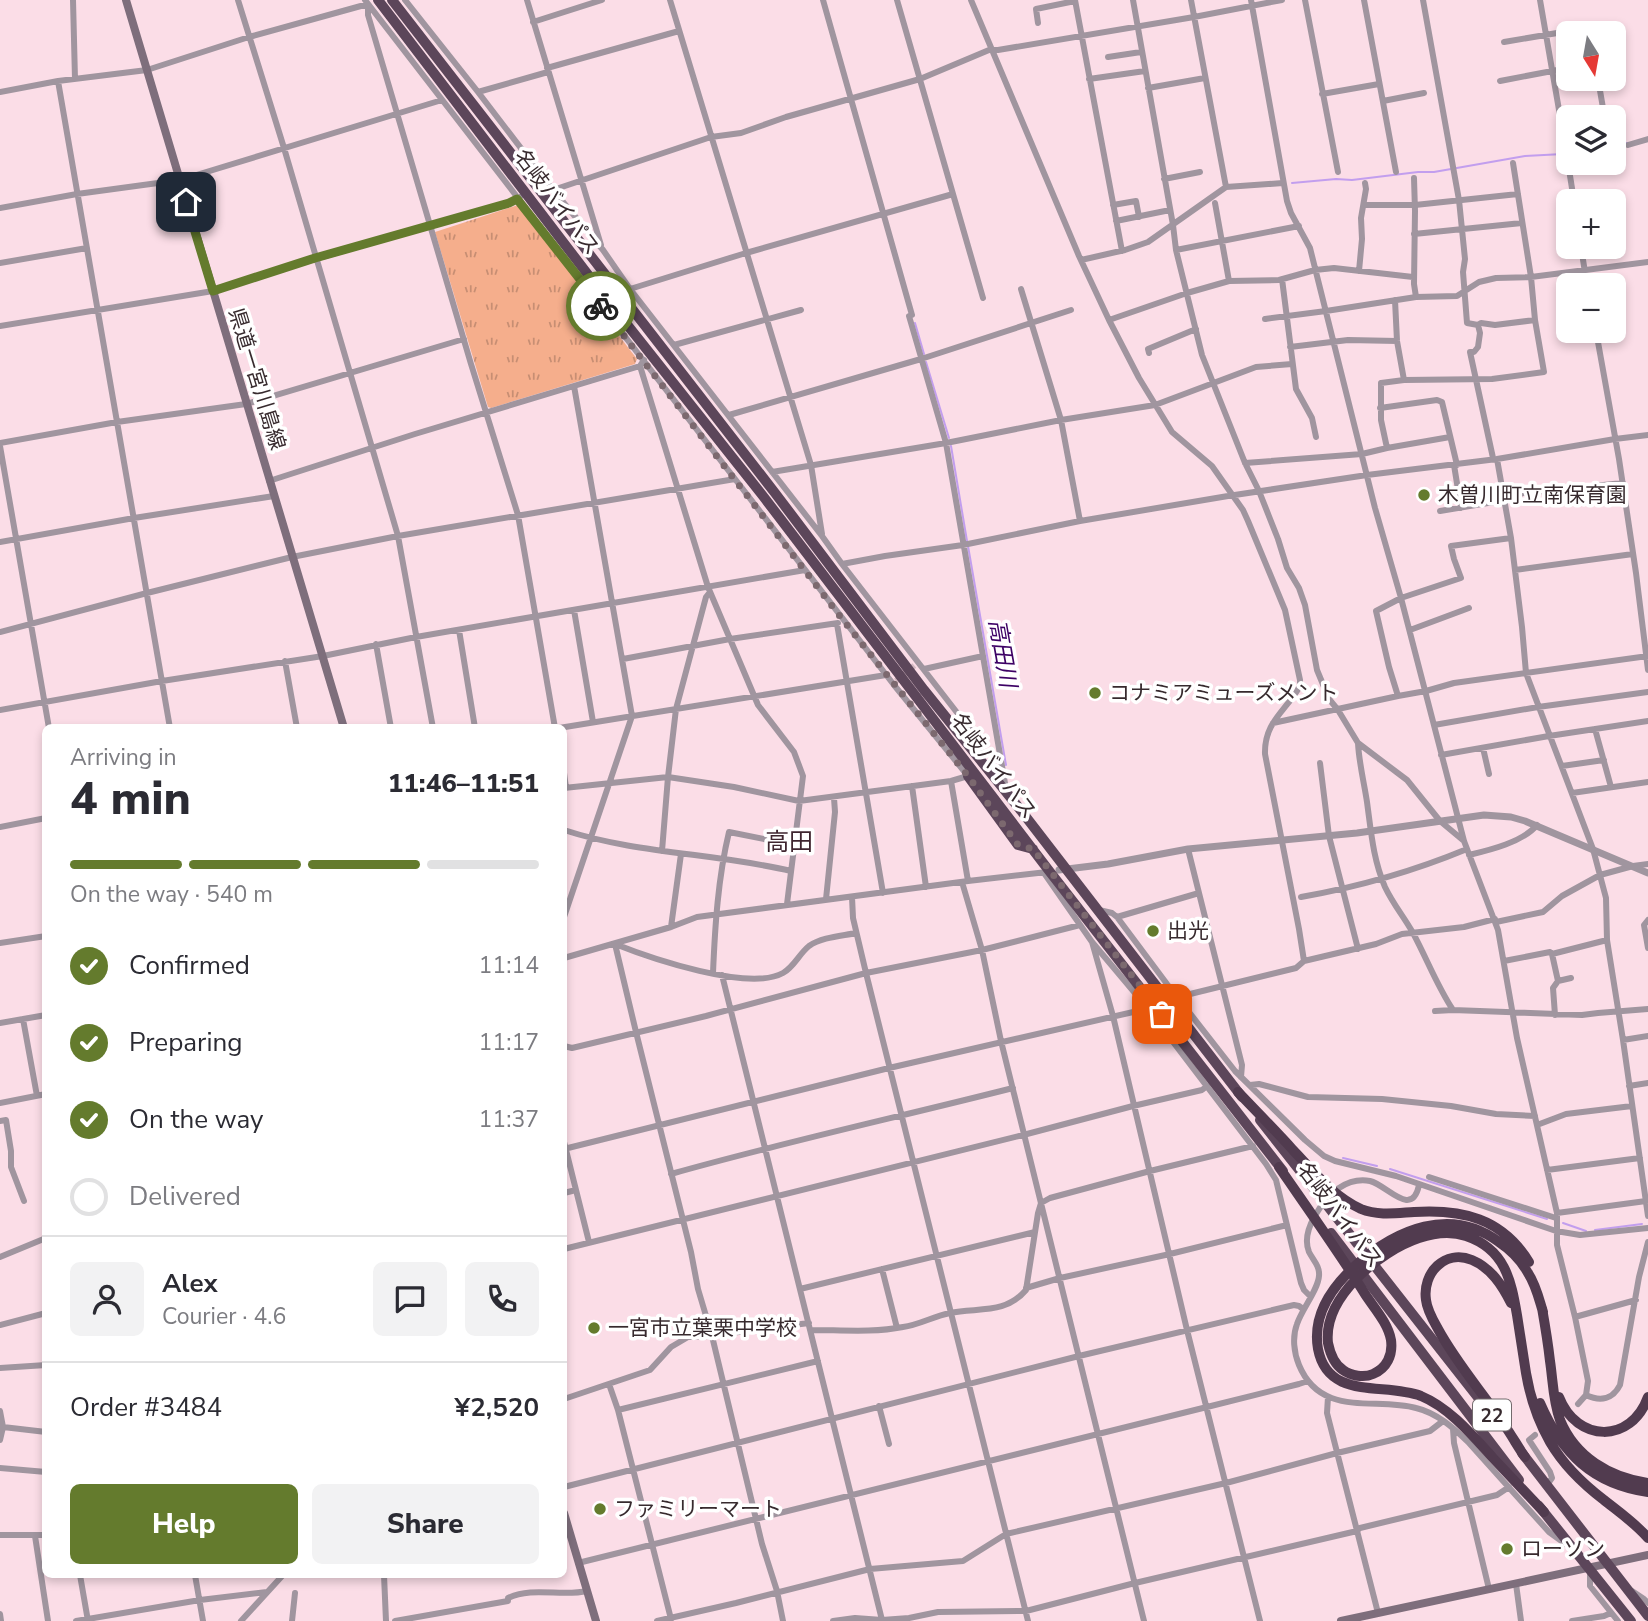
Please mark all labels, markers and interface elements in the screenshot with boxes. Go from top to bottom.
north arrow [1556,21,1626,91]
map controls [1556,21,1626,343]
button: layers [1556,105,1626,175]
street label: 名岐バイパス [508,143,606,261]
pin [156,172,216,232]
icon: home [167,183,205,221]
button: + [1556,189,1626,259]
courier [566,271,636,341]
button: − [1556,273,1626,343]
icon: bike [582,287,620,325]
street label: 県道一宮川島線 [222,305,292,453]
place label: 木曽川町立南保育園 [1438,481,1627,509]
marker: 木曽川町立南保育園 [1416,487,1432,503]
water label: 高田川 [981,616,1024,693]
place label: コナミアミューズメント [1109,679,1339,707]
marker: コナミアミューズメント [1087,685,1103,701]
street label: 名岐バイパス [945,707,1043,825]
text: Arriving in [70,742,177,773]
text: 11:46–11:51 [388,766,539,801]
text: 4 min [70,767,191,830]
district label: 高田 [765,826,813,858]
text: On the way · 540 m [70,879,273,910]
place label: 出光 [1167,917,1209,945]
marker: 出光 [1145,923,1161,939]
icon: check [70,947,108,985]
text: Confirmed [129,948,250,983]
text: 11:14 [479,950,539,981]
pin [1132,984,1192,1044]
icon: bag [1143,995,1181,1033]
icon: check [70,1024,108,1062]
text: Preparing [129,1025,242,1060]
text: 11:17 [479,1027,539,1058]
icon: check [70,1101,108,1139]
text: On the way [129,1102,263,1137]
text: 11:37 [479,1104,539,1135]
street label: 名岐バイパス [1291,1156,1389,1274]
text: Delivered [129,1179,241,1214]
button: person [70,1262,144,1336]
button: chat [373,1262,447,1336]
button: phone [465,1262,539,1336]
text: Alex [162,1266,218,1301]
text: Courier · 4.6 [162,1301,286,1332]
place label: 一宮市立葉栗中学校 [608,1314,797,1342]
marker: 一宮市立葉栗中学校 [586,1320,602,1336]
text: Order #3484 [70,1390,222,1425]
text: ¥2,520 [455,1390,539,1425]
road number: 22 [1473,1400,1511,1430]
button: Help [70,1484,298,1564]
button: Share [312,1484,539,1564]
place label: ファミリーマート [614,1495,782,1523]
marker: ファミリーマート [592,1501,608,1517]
place label: ローソン [1521,1535,1605,1563]
marker: ローソン [1499,1541,1515,1557]

